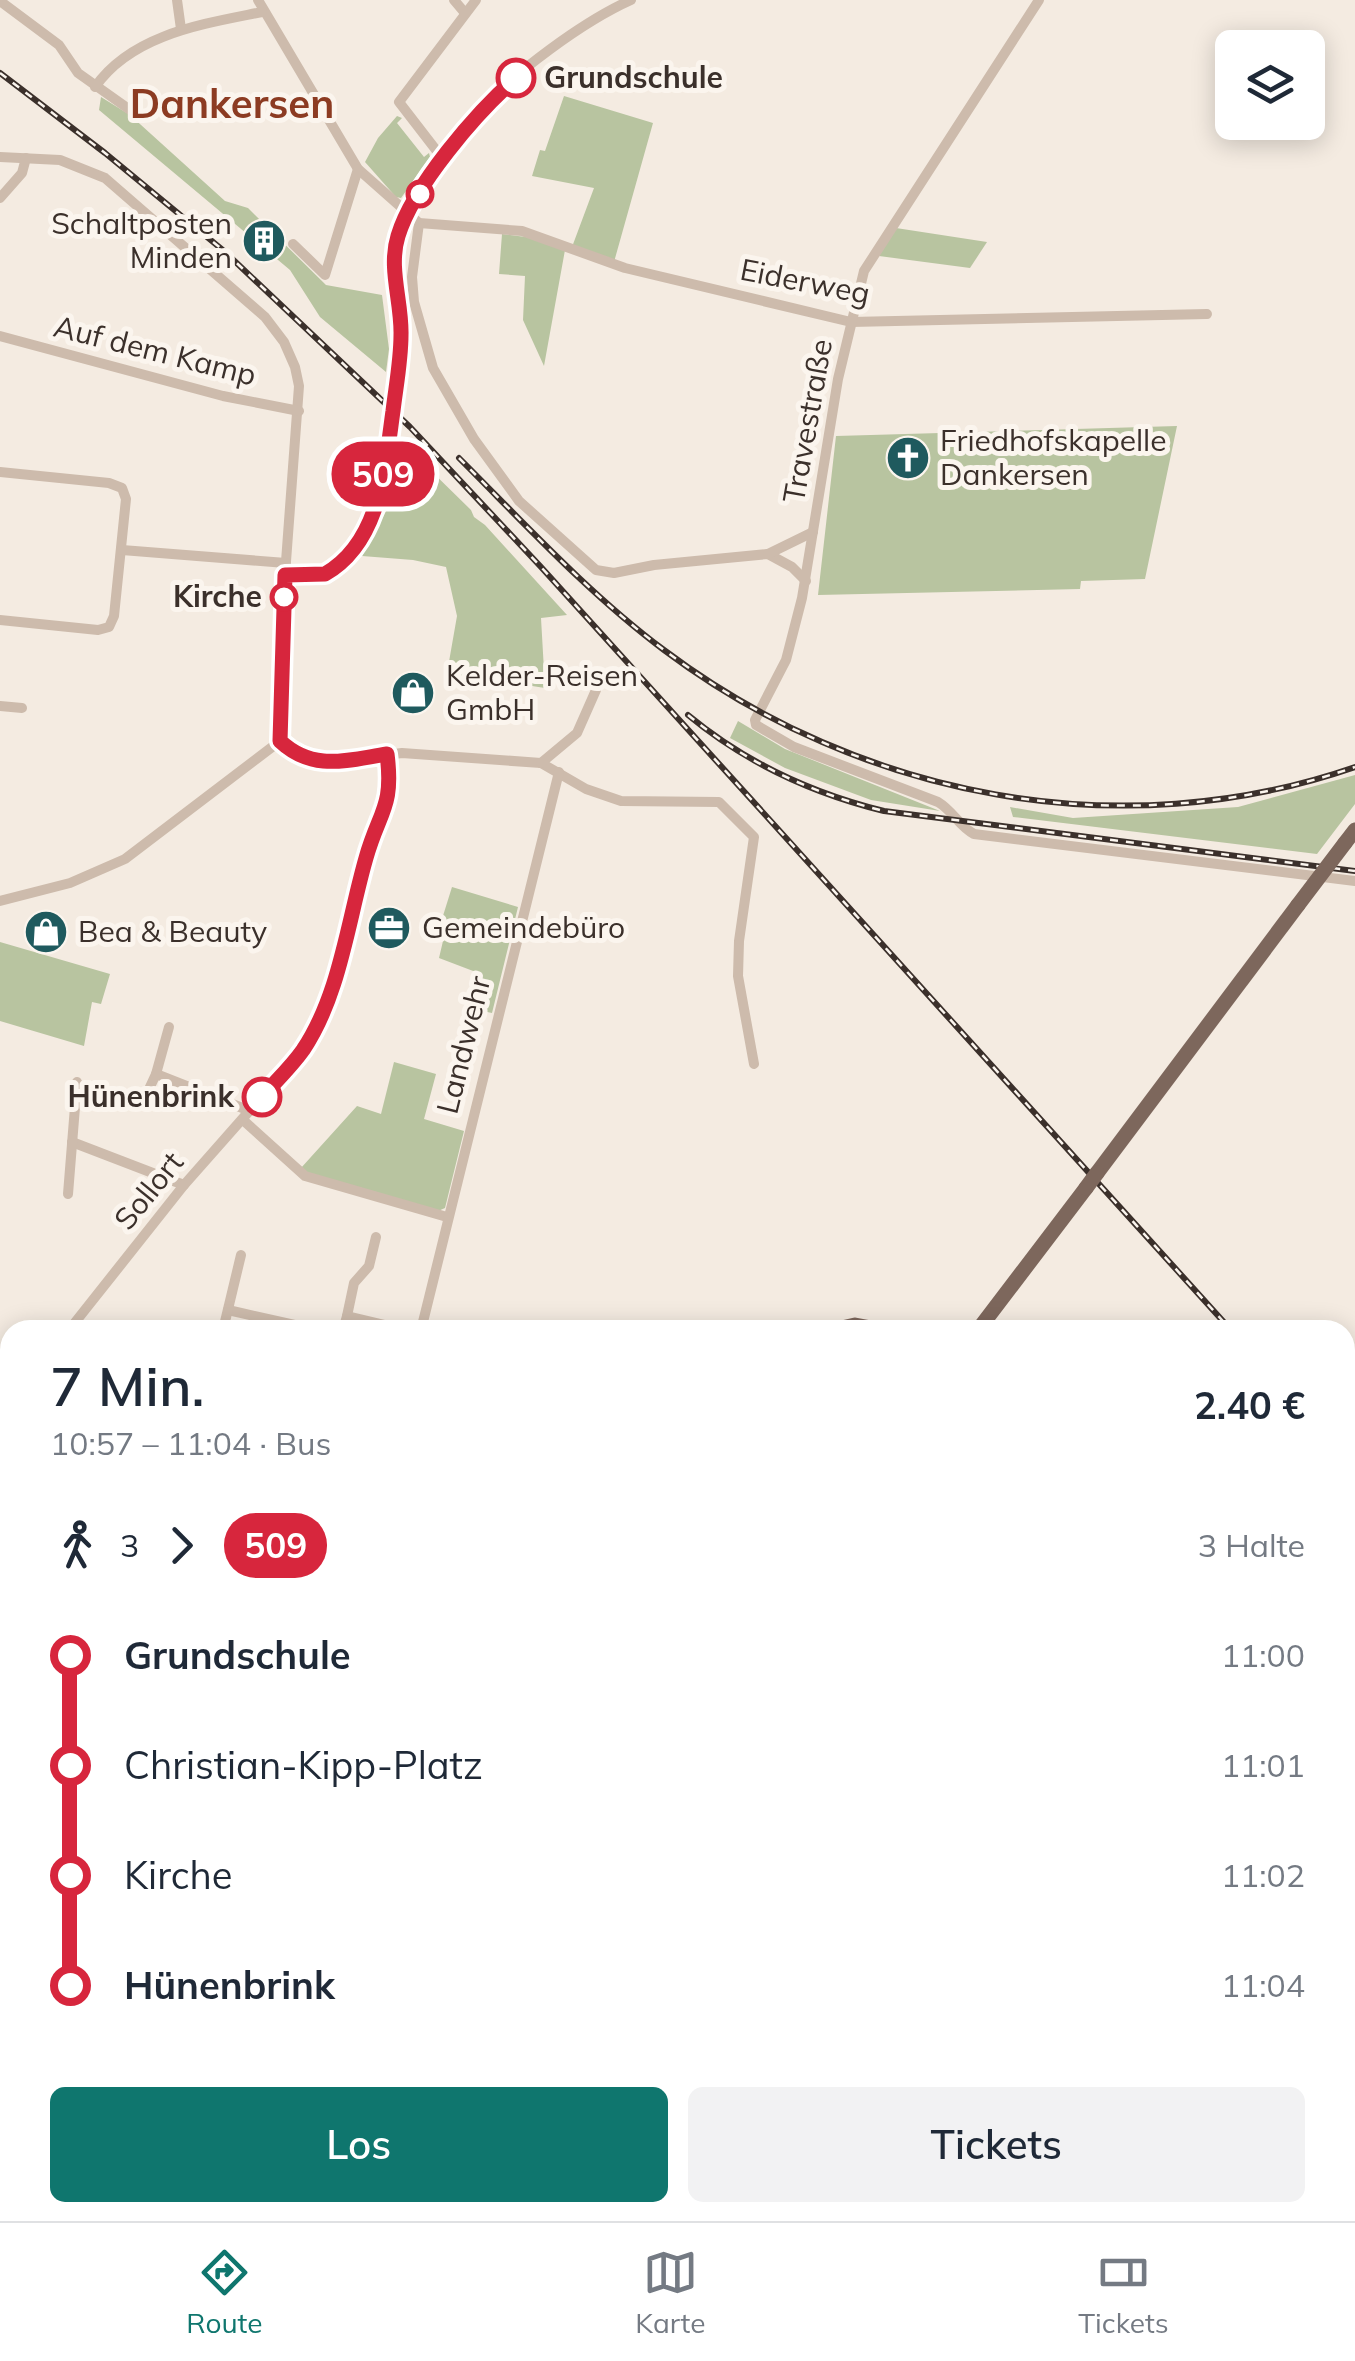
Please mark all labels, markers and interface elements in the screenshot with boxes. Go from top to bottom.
map controls [1215,30,1325,140]
button: layers [1215,30,1325,140]
place label: Grundschule [544,58,723,96]
marker: Grundschule [497,59,535,97]
district label: Dankersen [130,78,334,128]
unlabelled marker [407,181,433,207]
place label: Schaltposten Minden [51,204,232,276]
building icon: Schaltposten Minden [241,218,287,264]
street label: Eiderweg [737,250,873,312]
street label: Auf dem Kamp [50,307,260,394]
street label: Travestraße [774,336,840,506]
place label: Friedhofskapelle Dankersen [940,421,1167,493]
church icon: Friedhofskapelle Dankersen [885,435,931,481]
line badge: 509 [326,442,440,506]
text: 509 [351,452,415,496]
place label: Kirche [173,577,262,615]
marker: Kirche [271,584,297,610]
place label: Kelder-Reisen GmbH [446,656,638,728]
shop icon: Kelder-Reisen GmbH [390,670,436,716]
office icon: Gemeindebüro [366,905,412,951]
place label: Gemeindebüro [422,908,625,946]
shop icon: Bea & Beauty [23,909,69,955]
place label: Bea & Beauty [78,912,267,950]
street label: Landwehr [428,972,498,1118]
place label: Hünenbrink [67,1077,235,1115]
marker: Hünenbrink [243,1078,281,1116]
street label: Sollort [105,1144,191,1237]
text: 7 Min. [50,1351,205,1420]
text: 2.40 € [1194,1381,1305,1429]
text: 10:57 – 11:04 · Bus [50,1423,331,1463]
icon: walk [50,1518,105,1573]
icon: forward [154,1518,209,1573]
text: 509 [244,1523,307,1567]
text: 3 [120,1525,139,1565]
text: 3 Halte [1198,1525,1305,1565]
text: Grundschule [124,1631,351,1679]
text: 11:00 [1221,1635,1305,1675]
text: Christian-Kipp-Platz [124,1741,483,1789]
text: 11:01 [1221,1745,1305,1785]
text: Kirche [124,1851,232,1899]
text: 11:02 [1221,1855,1305,1895]
text: Hünenbrink [124,1961,335,2009]
text: 11:04 [1221,1965,1305,2005]
button: Los [50,2087,668,2202]
button: Tickets [688,2087,1305,2202]
tab: Route [186,2245,262,2340]
tab: Karte [635,2245,706,2340]
tab: Tickets [1078,2245,1169,2340]

